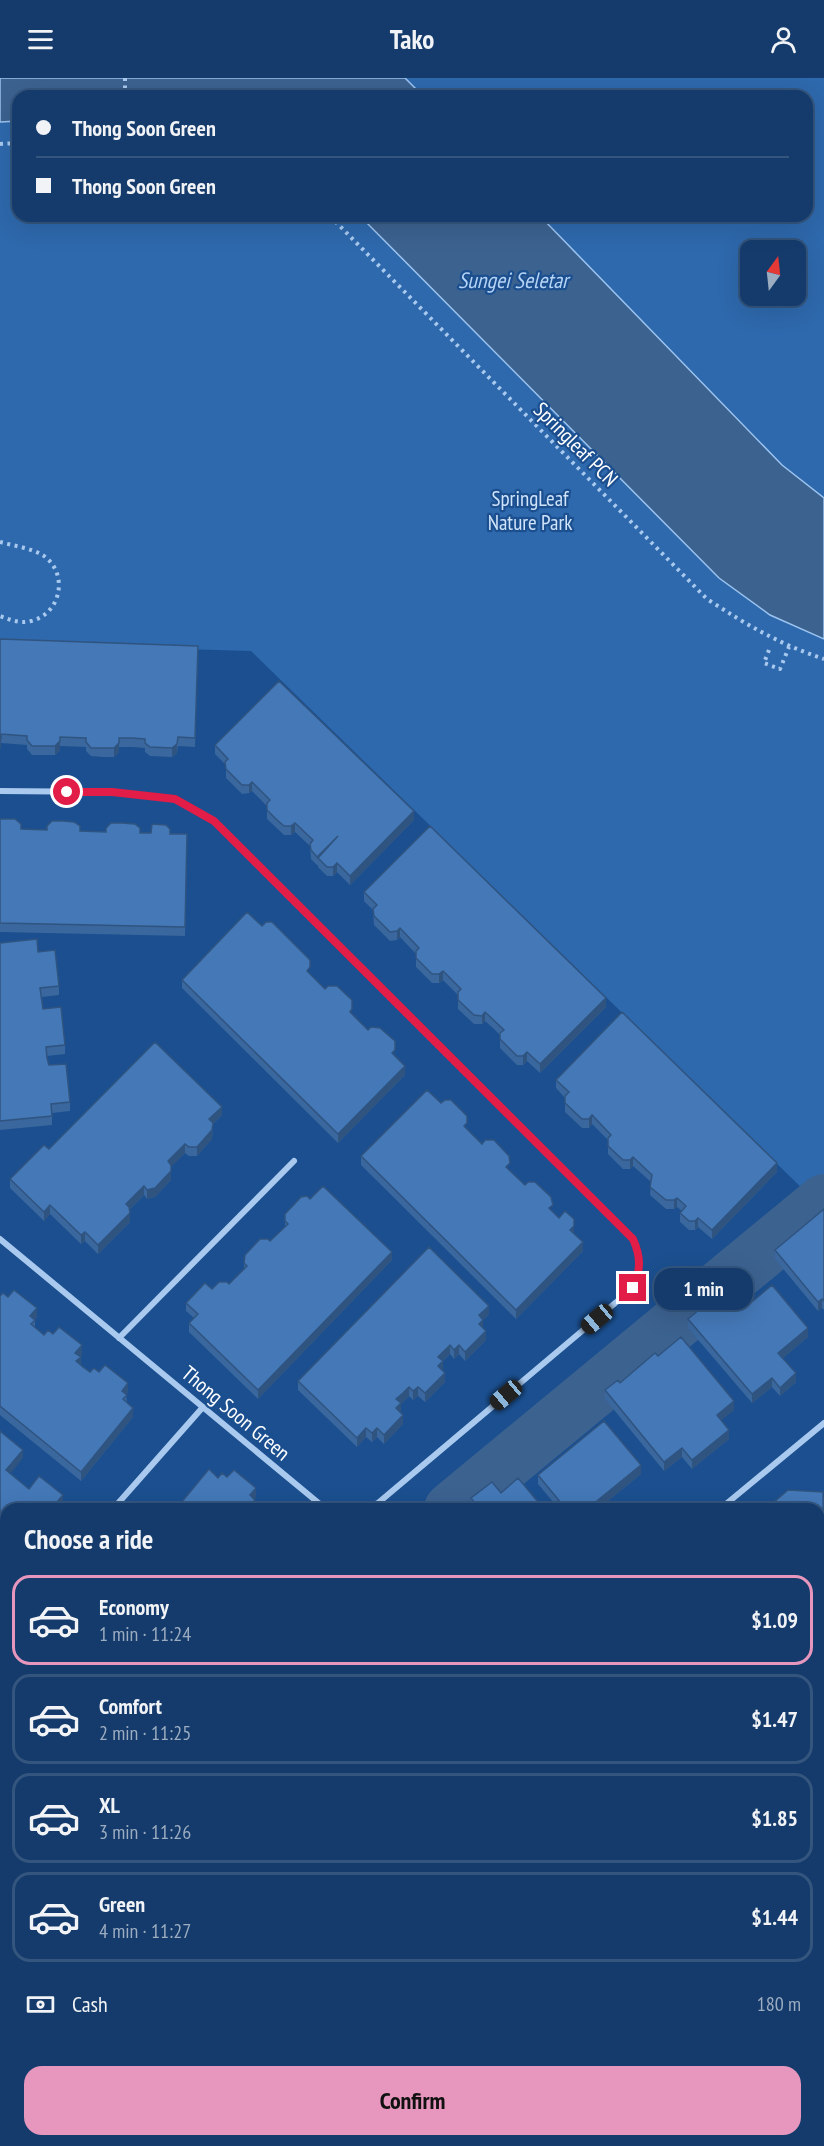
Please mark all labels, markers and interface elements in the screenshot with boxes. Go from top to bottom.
text: Tako [390,22,434,56]
icon: menu [24,23,57,56]
icon: person [767,23,800,56]
text: Thong Soon Green [72,114,216,142]
text: Thong Soon Green [72,172,216,200]
north arrow [740,240,806,306]
map controls [740,240,806,306]
water label: Sungei Seletar [458,266,571,294]
street label: Springleaf PCN [528,396,624,492]
park label: SpringLeaf Nature Park [488,485,572,536]
route start [53,778,80,805]
callout: 1 min [654,1267,753,1309]
route end [619,1274,646,1301]
text: 1 min [683,1276,724,1302]
car [577,1301,617,1337]
street label: Thong Soon Green [176,1360,296,1466]
car [486,1377,526,1413]
text: Choose a ride [24,1522,153,1556]
icon: car [27,1593,81,1647]
text: Economy [99,1593,169,1621]
text: $1.09 [751,1606,798,1634]
text: 1 min · 11:24 [99,1621,191,1647]
icon: car [27,1692,81,1746]
text: Comfort [99,1692,162,1720]
text: $1.47 [751,1705,798,1733]
text: 2 min · 11:25 [99,1720,191,1746]
icon: car [27,1791,81,1845]
text: XL [99,1791,120,1819]
text: $1.85 [751,1804,798,1832]
text: 3 min · 11:26 [99,1819,191,1845]
icon: car [27,1890,81,1944]
text: Green [99,1890,145,1918]
text: $1.44 [751,1903,798,1931]
text: 4 min · 11:27 [99,1918,191,1944]
icon: cash [24,1988,57,2021]
text: Cash [72,1990,108,2018]
text: 180 m [757,1991,801,2017]
button: Confirm [24,2066,801,2135]

